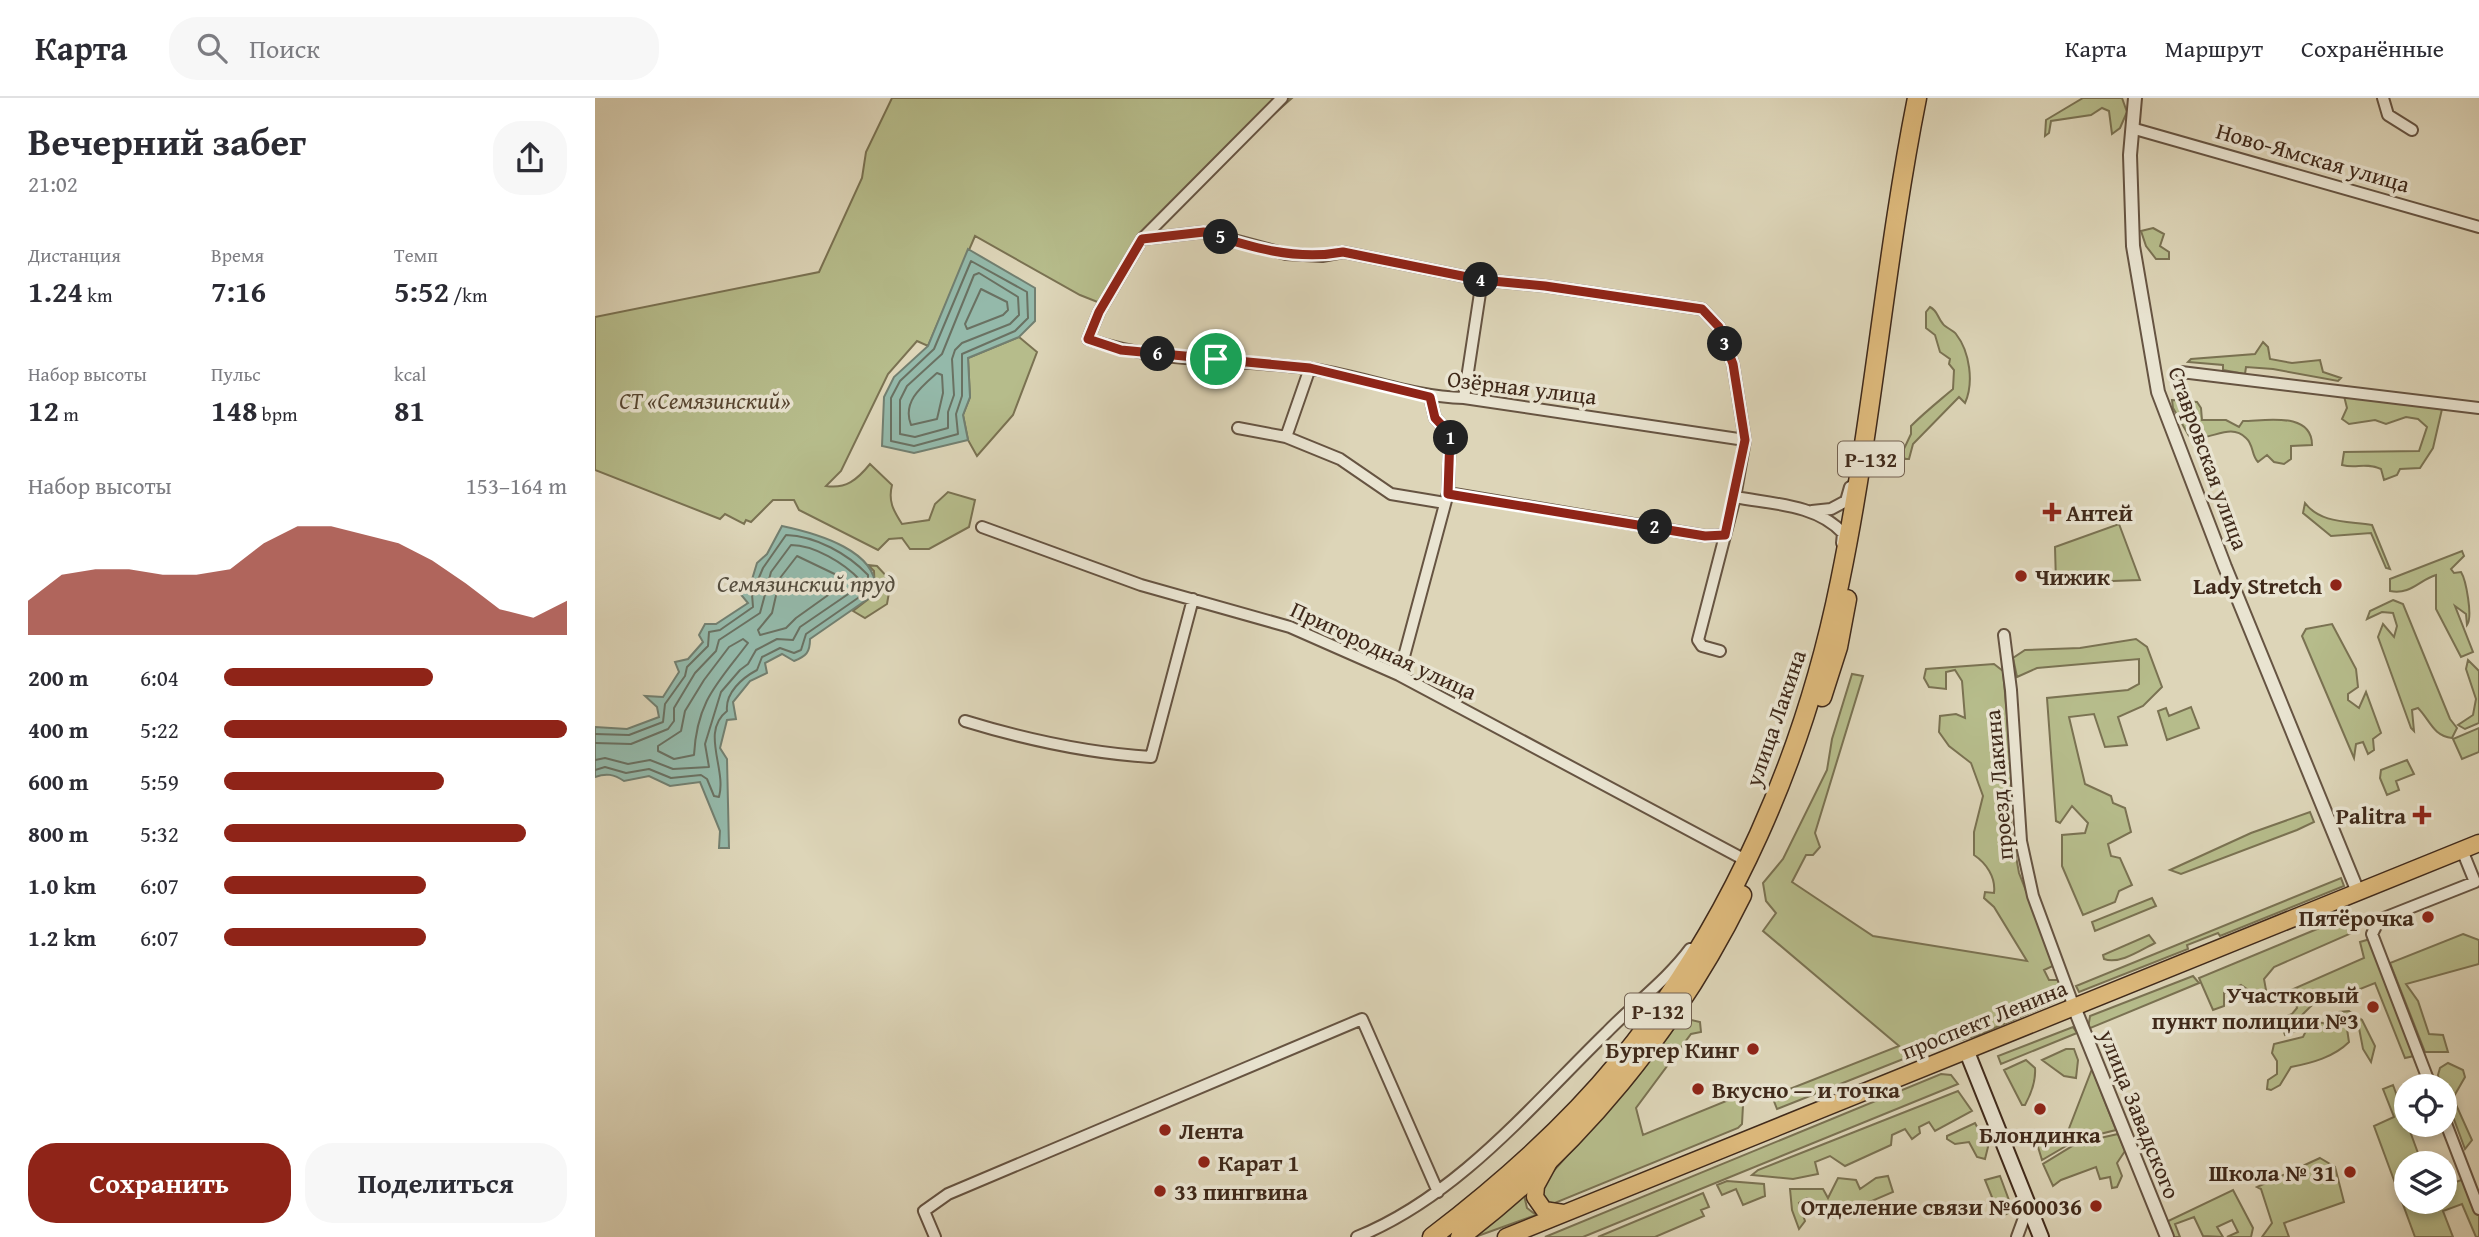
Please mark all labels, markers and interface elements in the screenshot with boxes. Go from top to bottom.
search box [169,17,659,80]
text: Карта [35,24,127,72]
icon: search [193,29,231,67]
text: Поиск [249,29,320,68]
text: Карта [2065,31,2127,66]
text: Маршрут [2165,31,2263,66]
text: Сохранённые [2301,31,2444,66]
text: Вечерний забег [28,113,306,169]
street label: Ново-Ямская улица [2212,114,2414,200]
button: share [493,121,567,195]
text: 21:02 [28,167,78,200]
pin: 5 [1203,220,1239,254]
text: 5 [1216,222,1225,250]
text: Дистанция [28,241,121,269]
text: Время [211,241,264,269]
text: Темп [394,241,438,269]
pin: 4 [1463,262,1498,298]
text: 4 [1476,265,1485,293]
text: 1.24 [28,269,83,313]
text: 7:16 [211,269,266,313]
text: 5:52 [394,269,449,313]
text: km [83,281,112,309]
text: /km [449,281,487,309]
pin: 3 [1707,327,1743,362]
pin [1186,329,1246,389]
text: 3 [1720,329,1729,357]
pin: 6 [1141,336,1175,372]
text: 6 [1153,339,1162,367]
icon: arrive [1197,340,1235,378]
text: Набор высоты [28,360,147,388]
text: Пульс [211,360,261,388]
text: kcal [394,360,426,388]
street label: Озёрная улица [1445,361,1599,413]
street label: Ставровская улица [2160,362,2258,554]
park label: СТ «Семязинский» [619,384,791,417]
text: 12 [28,388,59,432]
text: 148 [211,388,258,432]
text: 81 [394,388,425,432]
text: m [59,400,79,428]
text: bpm [258,400,297,428]
pin: 1 [1433,420,1469,456]
text: 1 [1446,423,1455,451]
road number: Р-132 [1838,442,1904,476]
text: Набор высоты [28,469,172,502]
text: 153–164 m [466,469,567,502]
place label: Антей [2066,496,2133,529]
marker: Антей [2044,504,2060,520]
pin: 2 [1637,510,1673,544]
text: 2 [1650,512,1659,540]
place label: Чижик [2035,560,2111,593]
water label: Семязинский пруд [717,566,895,601]
marker: Чижик [2013,568,2029,584]
place label: Lady Stretch [2193,569,2322,602]
marker: Lady Stretch [2328,577,2344,593]
street label: Пригородная улица [1285,592,1483,708]
street label: улица Лакина [1736,645,1814,792]
text: 200 m [28,661,89,694]
text: 6:04 [140,661,179,694]
street label: проезд Лакина [1975,708,2021,862]
text: 400 m [28,713,89,746]
text: 5:22 [140,713,179,746]
text: 600 m [28,765,89,798]
text: 5:59 [140,765,179,798]
place label: Palitra [2336,799,2406,832]
marker: Palitra [2412,805,2432,825]
text: 800 m [28,817,89,850]
text: 5:32 [140,817,179,850]
text: 1.0 km [28,869,96,902]
text: 6:07 [140,869,179,902]
place label: Пятёрочка [2299,901,2414,934]
marker: Пятёрочка [2420,909,2436,925]
text: 1.2 km [28,921,96,954]
text: 6:07 [140,921,179,954]
street label: проспект Ленина [1896,971,2072,1067]
place label: Участковый пункт полиции №3 [2152,978,2359,1037]
road number: Р-132 [1625,993,1691,1028]
marker: Участковый пункт полиции №3 [2365,999,2381,1015]
street label: улица Завадского [2091,1023,2189,1204]
place label: Бургер Кинг [1606,1033,1740,1066]
marker: Бургер Кинг [1745,1041,1761,1057]
place label: Вкусно — и точка [1712,1073,1900,1106]
map controls [2394,1074,2457,1214]
button: locate [2394,1074,2457,1137]
marker: Вкусно — и точка [1690,1081,1706,1097]
marker: Блондинка [2032,1101,2048,1117]
place label: Лента [1179,1114,1244,1147]
place label: Блондинка [1979,1118,2101,1151]
marker: Лента [1157,1122,1173,1138]
button: Сохранить [28,1143,291,1223]
button: Поделиться [305,1143,567,1223]
place label: Карат 1 [1218,1146,1299,1179]
button: layers [2394,1151,2457,1214]
marker: Карат 1 [1196,1154,1212,1170]
place label: Школа № 31 [2209,1156,2336,1189]
marker: Школа № 31 [2342,1164,2358,1180]
place label: 33 пингвина [1174,1175,1308,1208]
marker: 33 пингвина [1152,1183,1168,1199]
place label: Отделение связи №600036 [1801,1190,2082,1223]
marker: Отделение связи №600036 [2088,1198,2104,1214]

